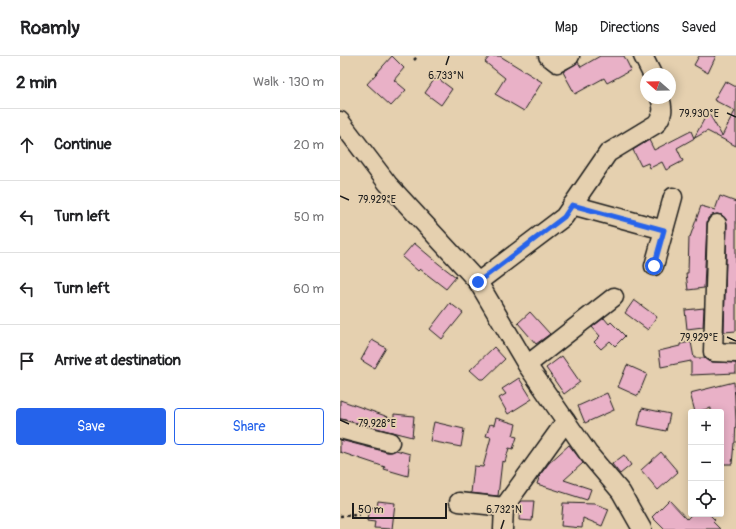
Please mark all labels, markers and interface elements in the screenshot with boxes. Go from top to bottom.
text: Roamly [20,16,80,40]
text: Map [555,19,578,36]
text: Directions [600,19,659,36]
text: Saved [681,19,716,36]
north arrow [640,68,676,104]
text: 6.733°N [428,70,464,82]
text: 2 min [16,72,57,93]
text: Walk · 130 m [253,74,324,90]
text: 79.930°E [679,108,719,120]
icon: ahead [16,134,38,156]
text: Continue [54,135,112,154]
text: 20 m [293,137,324,153]
text: 79.929°E [358,194,396,206]
icon: left [16,206,38,228]
text: Turn left [54,207,110,226]
text: 50 m [294,209,324,225]
route start [645,257,663,275]
route end [469,273,487,291]
icon: left [16,278,38,300]
text: Turn left [54,279,110,298]
text: 60 m [293,281,324,297]
text: 79.929°E [680,332,718,344]
icon: arrive [16,350,38,372]
text: Arrive at destination [54,351,181,370]
button: Save [16,408,166,445]
button: Share [174,408,324,445]
map controls [688,409,724,517]
button: + [688,409,724,445]
text: 79.928°E [358,418,396,430]
button: − [688,445,724,481]
button: locate [688,481,724,517]
scale bar [352,501,447,520]
text: 50 m [358,503,384,516]
text: 6.732°N [486,504,522,516]

